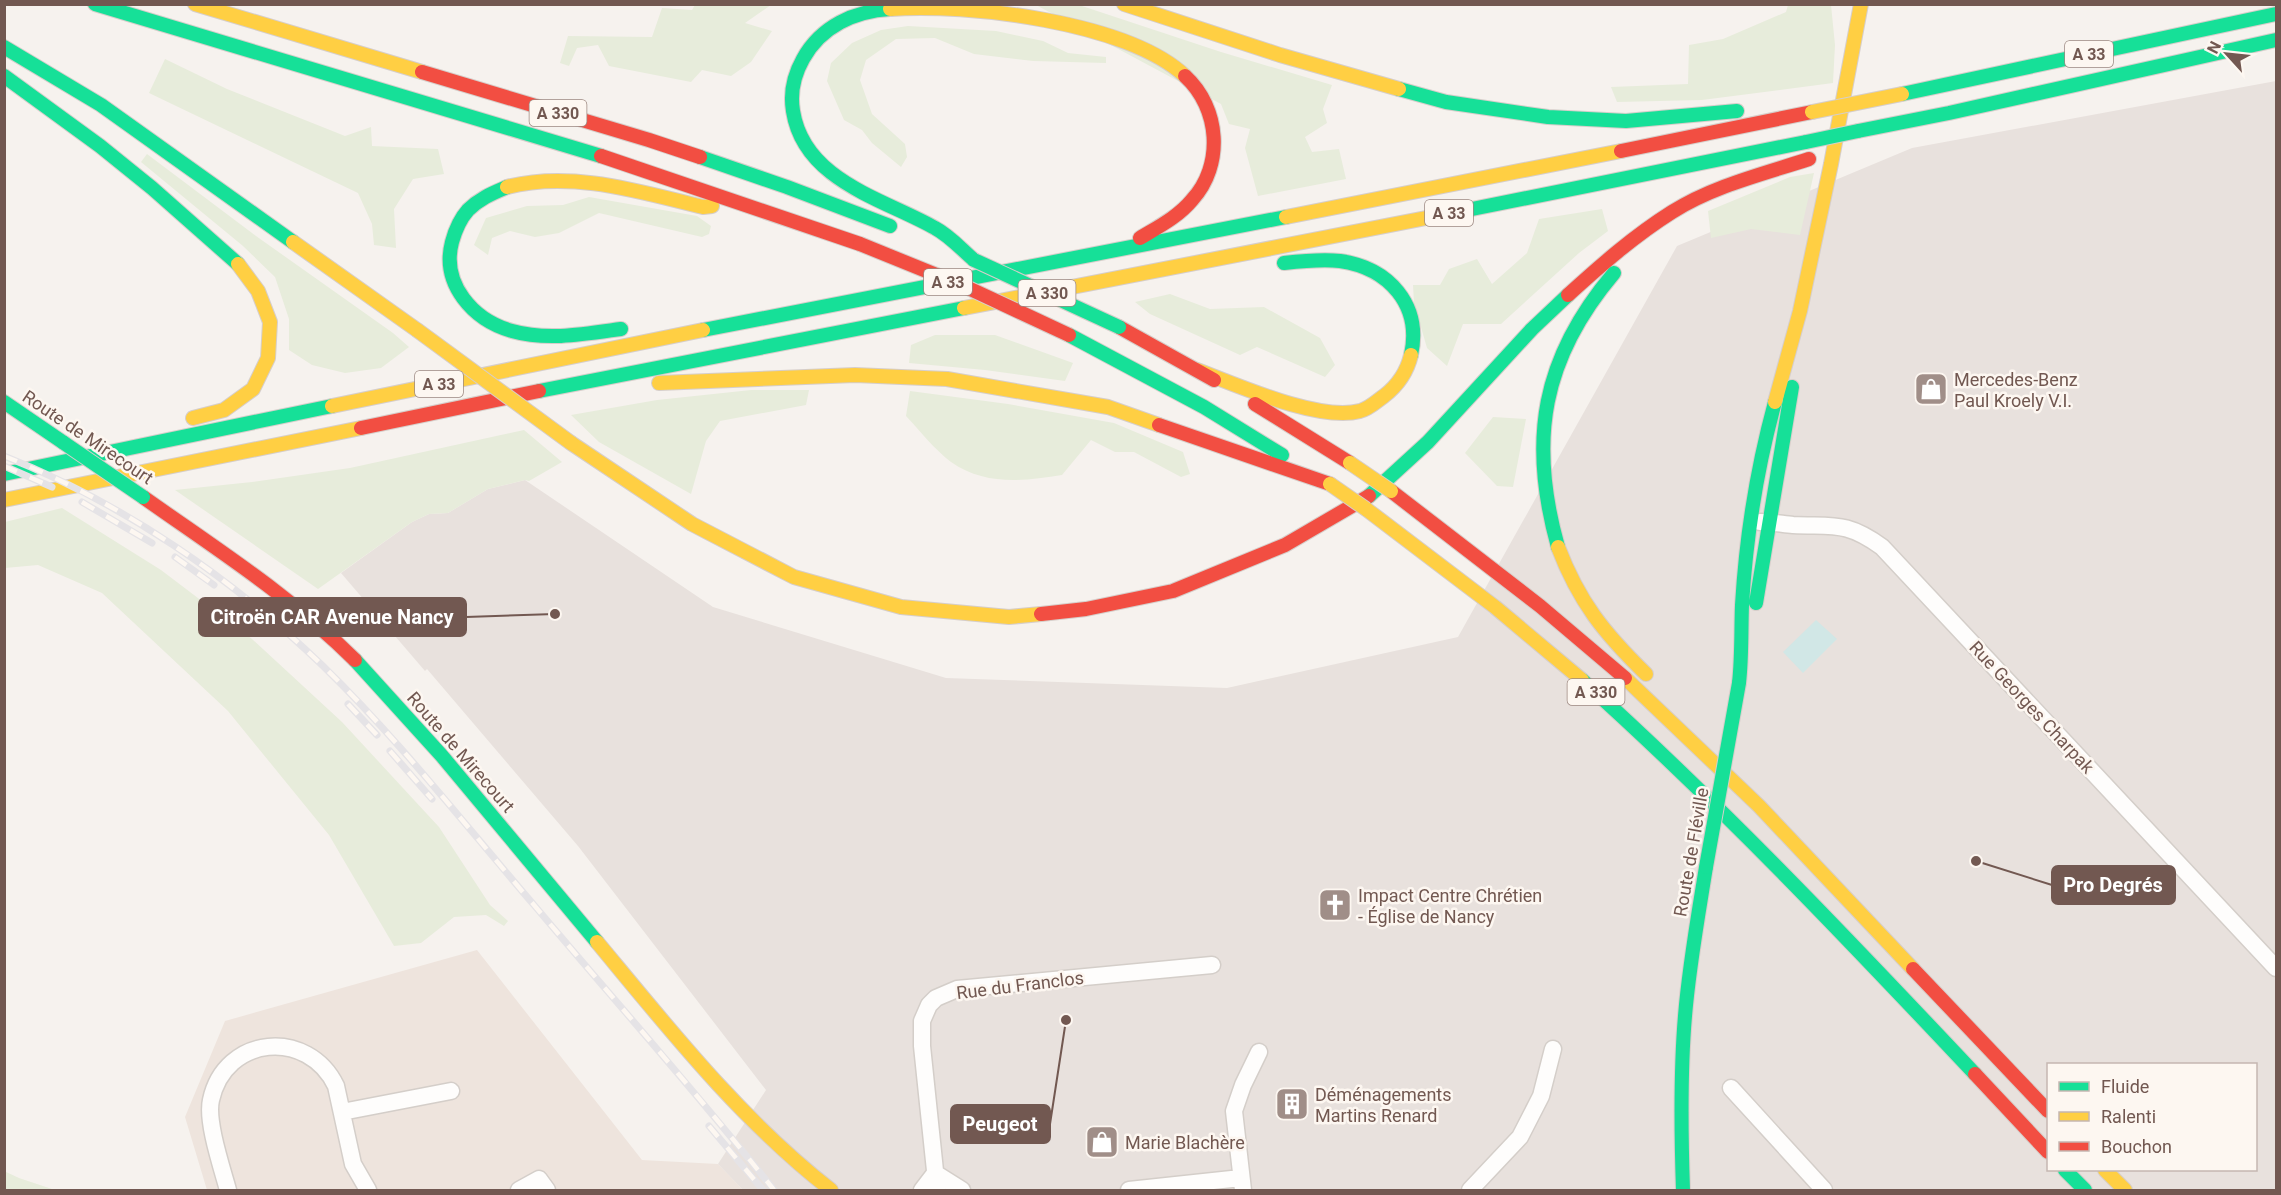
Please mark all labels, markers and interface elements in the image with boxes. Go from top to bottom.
north arrow [2197,24,2257,84]
text: N [2203,38,2225,57]
road number: A 33 [2065,41,2113,67]
road number: A 330 [530,100,586,126]
road number: A 33 [1425,200,1473,226]
road number: A 33 [924,269,972,295]
road number: A 330 [1018,280,1076,306]
place label: Mercedes-Benz Paul Kroely V.I. [1954,369,2078,411]
road number: A 33 [415,371,463,397]
shop icon: Mercedes-Benz Paul Kroely V.I. [1913,371,1949,407]
street label: Route de Mirecourt [19,386,157,489]
callout: Citroën CAR Avenue Nancy [199,598,466,636]
text: Citroën CAR Avenue Nancy [210,605,455,629]
street label: Rue Georges Charpak [1965,637,2099,778]
road number: A 330 [1568,679,1624,705]
street label: Route de Mirecourt [403,687,519,817]
street label: Route de Fléville [1669,786,1713,918]
callout: Pro Degrés [2052,866,2175,904]
text: Pro Degrés [2063,873,2163,897]
place label: Impact Centre Chrétien - Église de Nancy [1358,885,1542,927]
church icon: Impact Centre Chrétien - Église de Nancy [1317,887,1353,923]
street label: Rue du Franclos [955,967,1085,1003]
legend [2047,1063,2257,1171]
text: Fluide [2101,1076,2149,1097]
place label: Déménagements Martins Renard [1315,1084,1452,1126]
building icon: Déménagements Martins Renard [1274,1086,1310,1122]
callout: Peugeot [951,1105,1050,1143]
text: Ralenti [2101,1106,2156,1127]
text: Peugeot [962,1112,1038,1136]
shop icon: Marie Blachère [1084,1124,1120,1160]
place label: Marie Blachère [1125,1132,1245,1153]
text: Bouchon [2101,1136,2172,1157]

